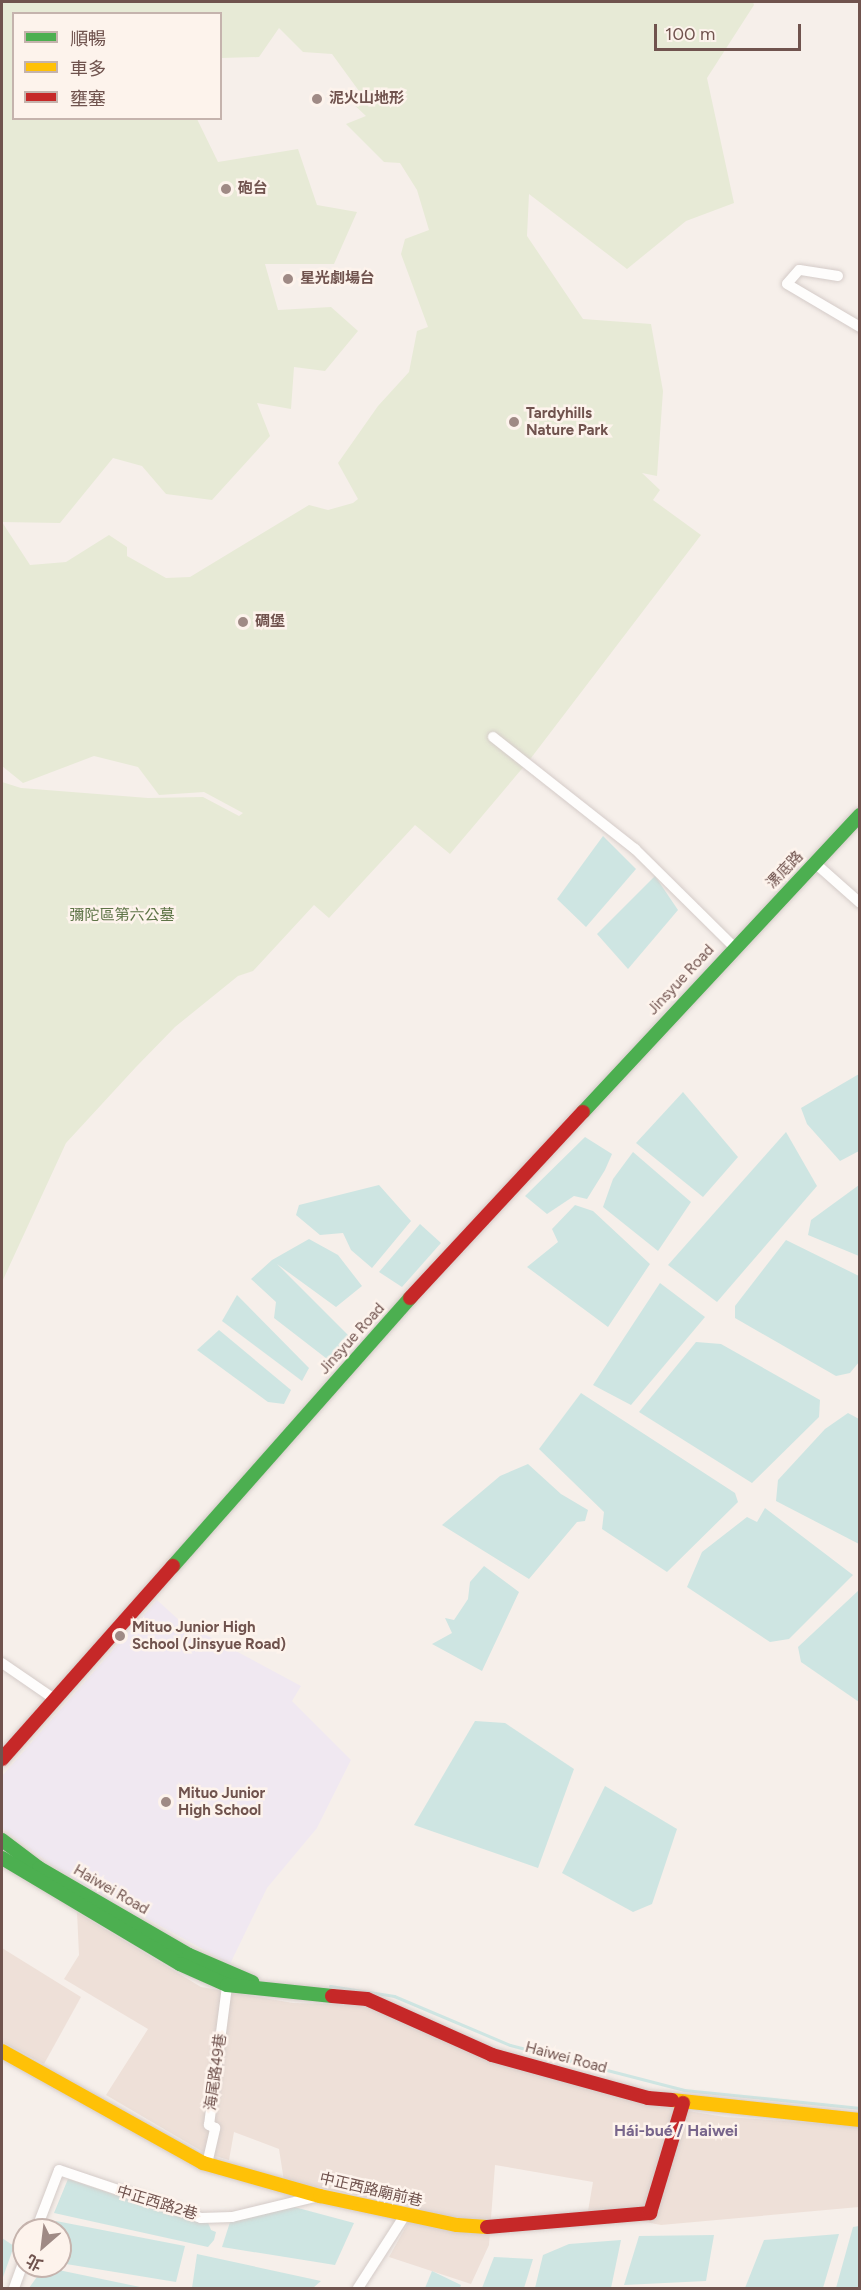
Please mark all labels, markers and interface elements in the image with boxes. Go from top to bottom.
legend [12,12,222,120]
scale bar [657,12,804,50]
text: 100 m [665,23,715,45]
text: 順暢 [70,28,106,50]
text: 車多 [70,58,106,80]
text: 壅塞 [70,88,106,110]
place label: 泥火山地形 [329,90,404,108]
marker: 泥火山地形 [310,92,324,106]
place label: 砲台 [238,180,268,198]
marker: 砲台 [219,182,233,196]
place label: 星光劇場台 [300,270,375,288]
marker: 星光劇場台 [281,272,295,286]
place label: Tardyhills Nature Park [526,404,608,439]
marker: Tardyhills Nature Park [507,415,521,429]
place label: 碉堡 [255,613,285,631]
marker: 碉堡 [236,615,250,629]
street label: 漯底路 [763,848,807,892]
park label: 彌陀區第六公墓 [70,907,174,925]
street label: Jinsyue Road [644,941,718,1019]
street label: Jinsyue Road [315,1300,389,1378]
place label: Mituo Junior High School (Jinsyue Road) [132,1618,286,1653]
marker: Mituo Junior High School (Jinsyue Road) [113,1629,127,1643]
place label: Mituo Junior High School [178,1784,265,1819]
marker: Mituo Junior High School [159,1795,173,1809]
street label: Haiwei Road [70,1861,152,1919]
street label: 海尾路49巷 [202,2032,230,2112]
street label: Haiwei Road [523,2038,609,2078]
district label: Hái-bué / Haiwei [614,2121,738,2141]
street label: 中正西路廟前巷 [318,2169,424,2211]
street label: 中正西路2巷 [114,2182,200,2224]
north arrow [12,2218,72,2278]
text: 北 [23,2250,46,2275]

